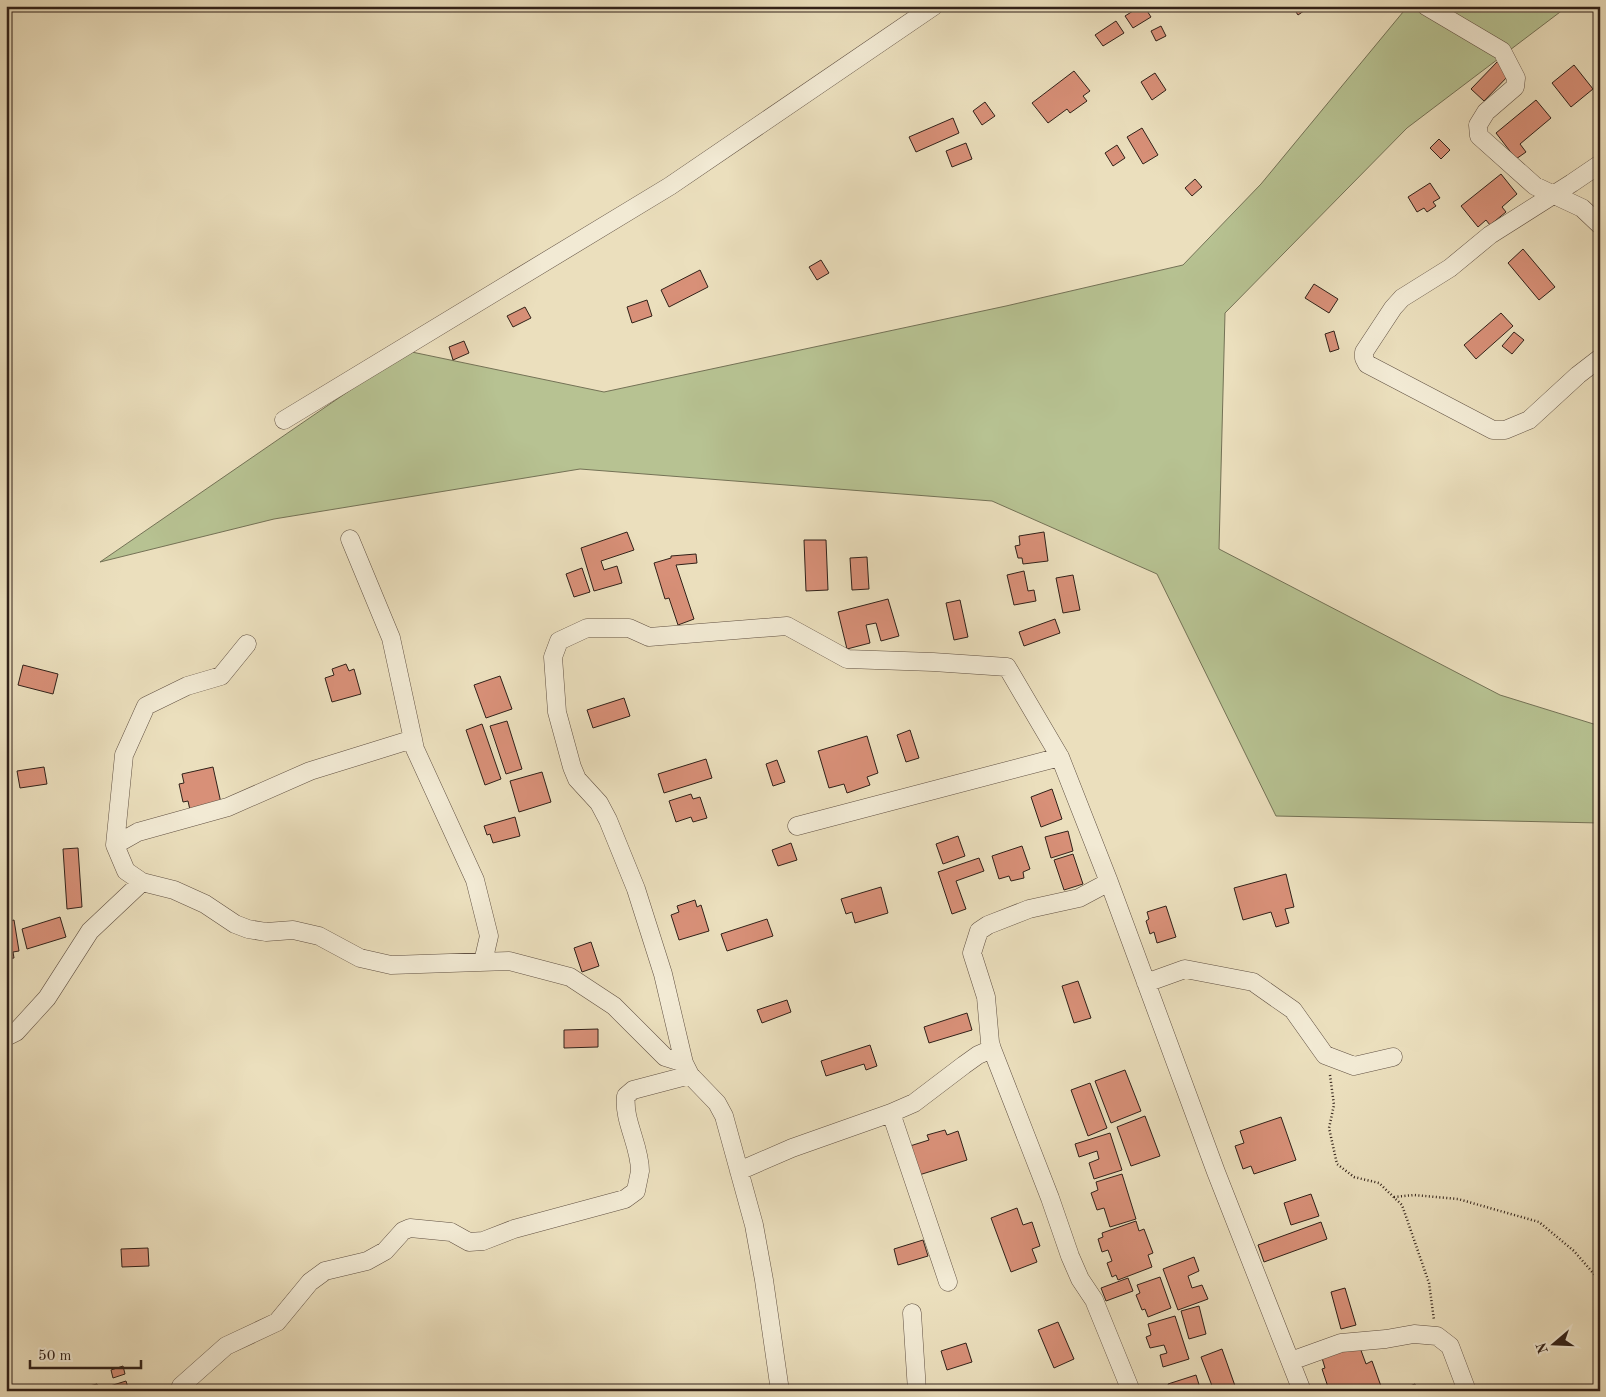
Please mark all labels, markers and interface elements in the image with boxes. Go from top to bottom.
north arrow [1528,1320,1578,1370]
scale bar [30,1337,141,1369]
text: N [1534,1340,1551,1355]
text: 50 m [38,1349,72,1364]

